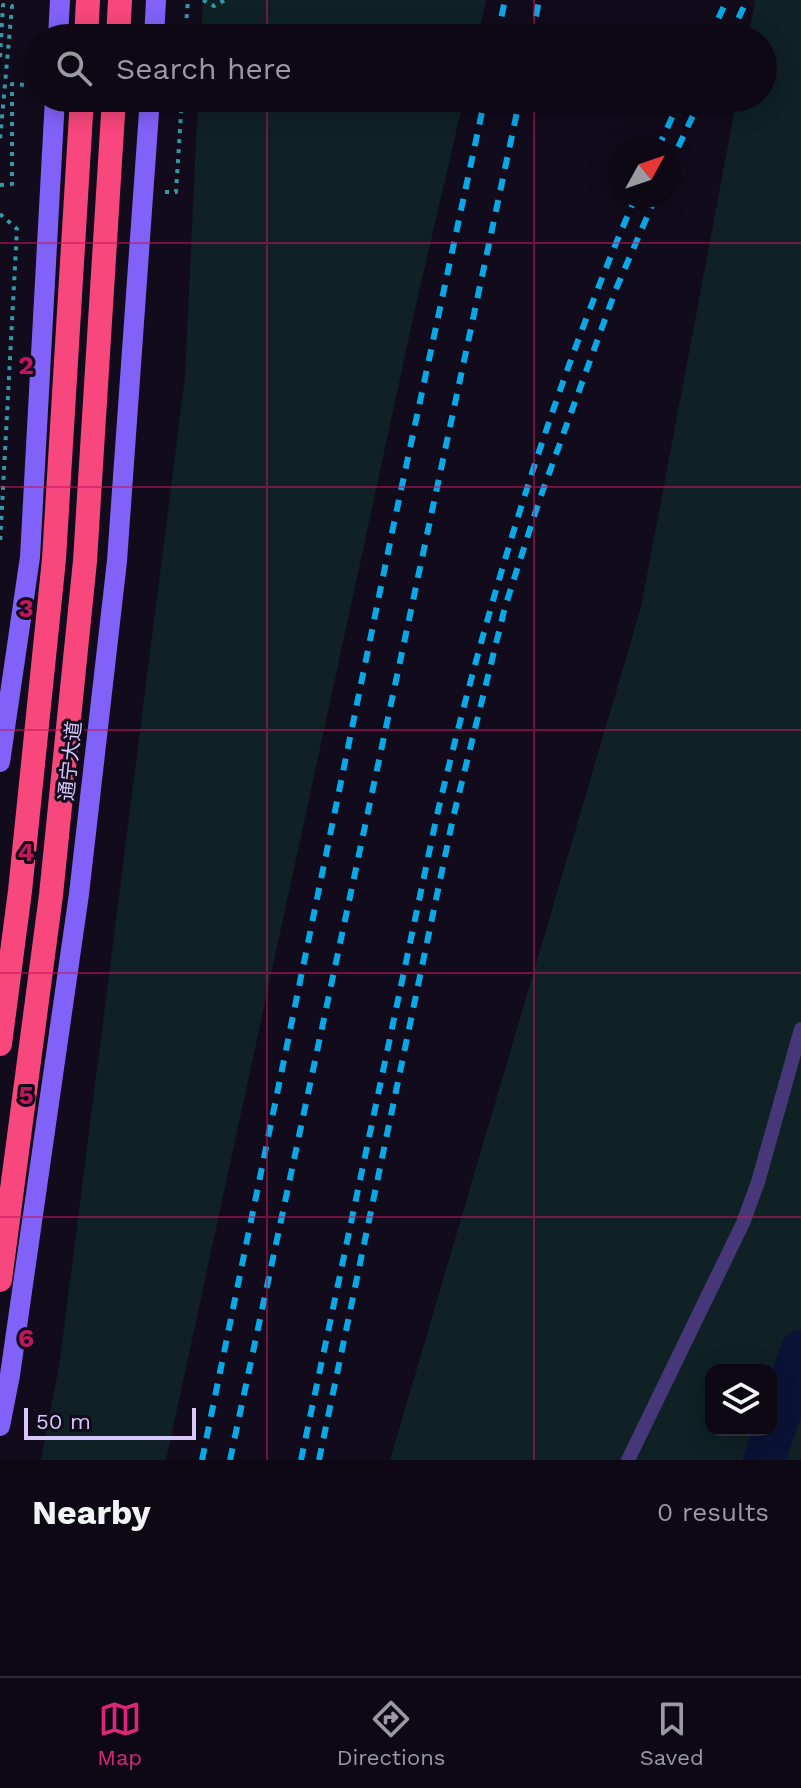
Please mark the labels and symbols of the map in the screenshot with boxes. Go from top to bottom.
north arrow [609,136,681,208]
text: 2 [18,350,34,380]
text: 3 [18,593,34,623]
street label: 通宁大道 [54,720,86,802]
text: 4 [18,837,35,867]
text: 5 [18,1080,34,1110]
text: 6 [18,1323,34,1353]
scale bar [24,1404,196,1440]

